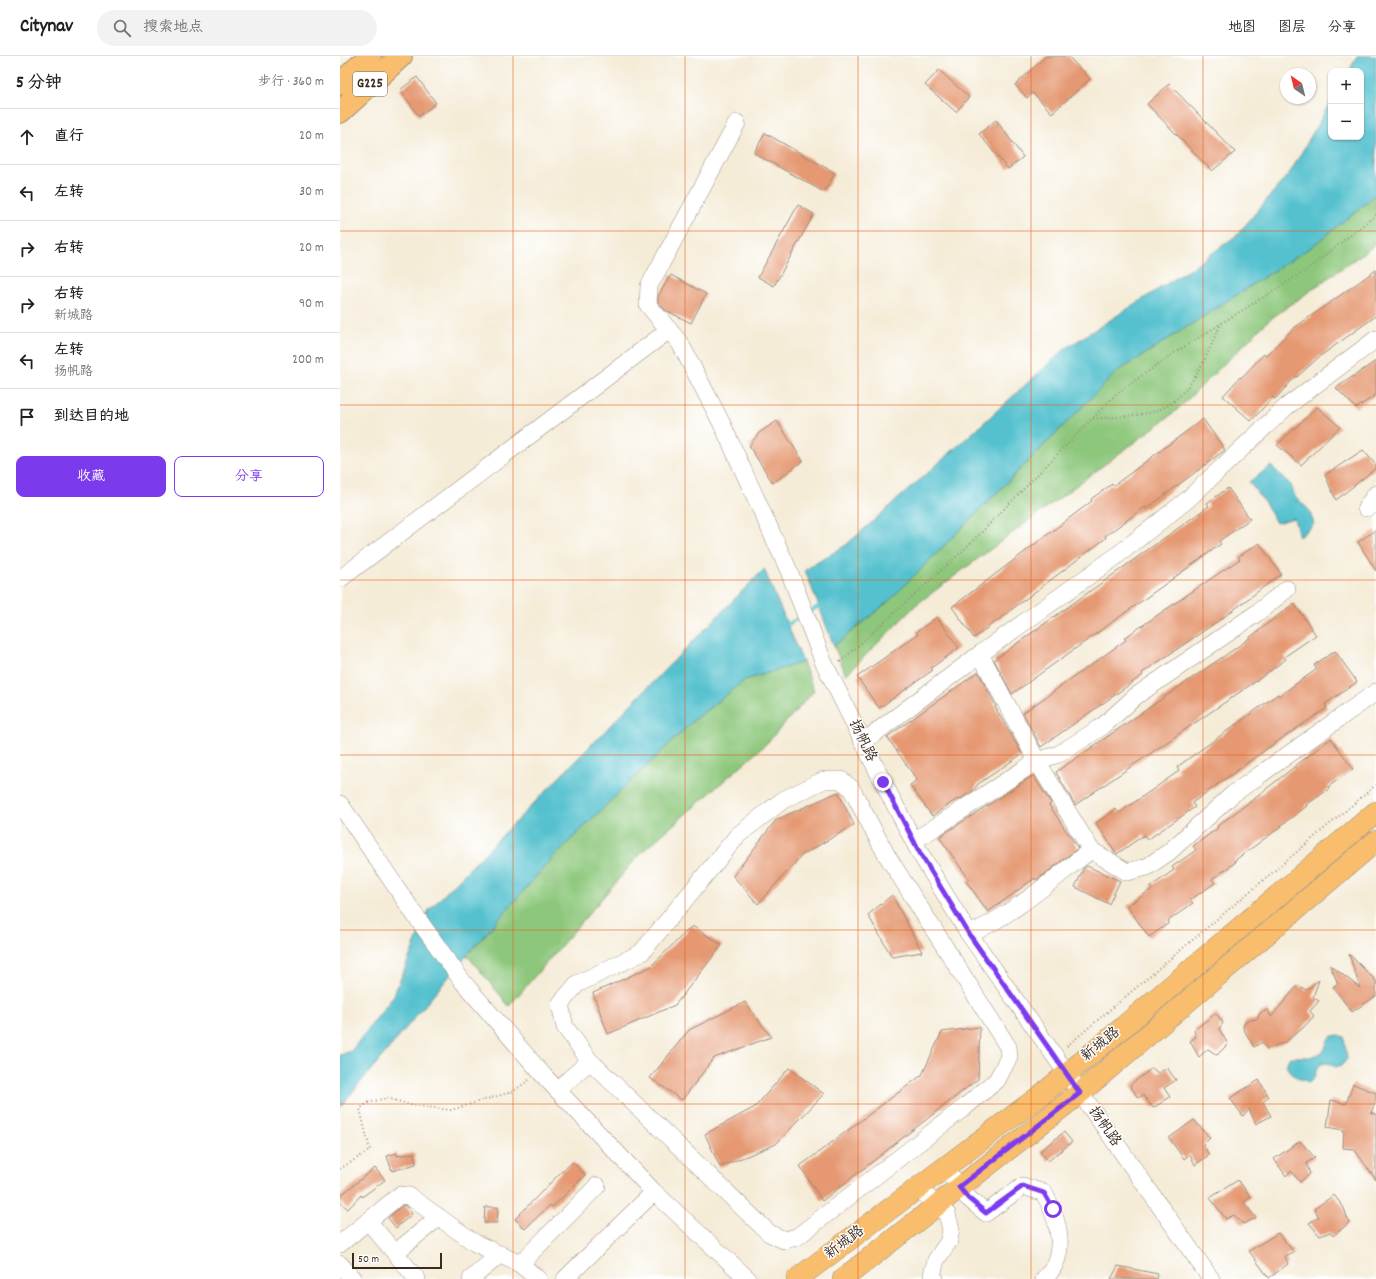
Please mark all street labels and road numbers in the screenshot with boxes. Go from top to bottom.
road number: G225 [353,72,387,96]
street label: 扬帆路 [842,716,882,766]
street label: 新城路 [1077,1022,1125,1068]
street label: 扬帆路 [1082,1102,1126,1152]
street label: 新城路 [820,1221,870,1265]

